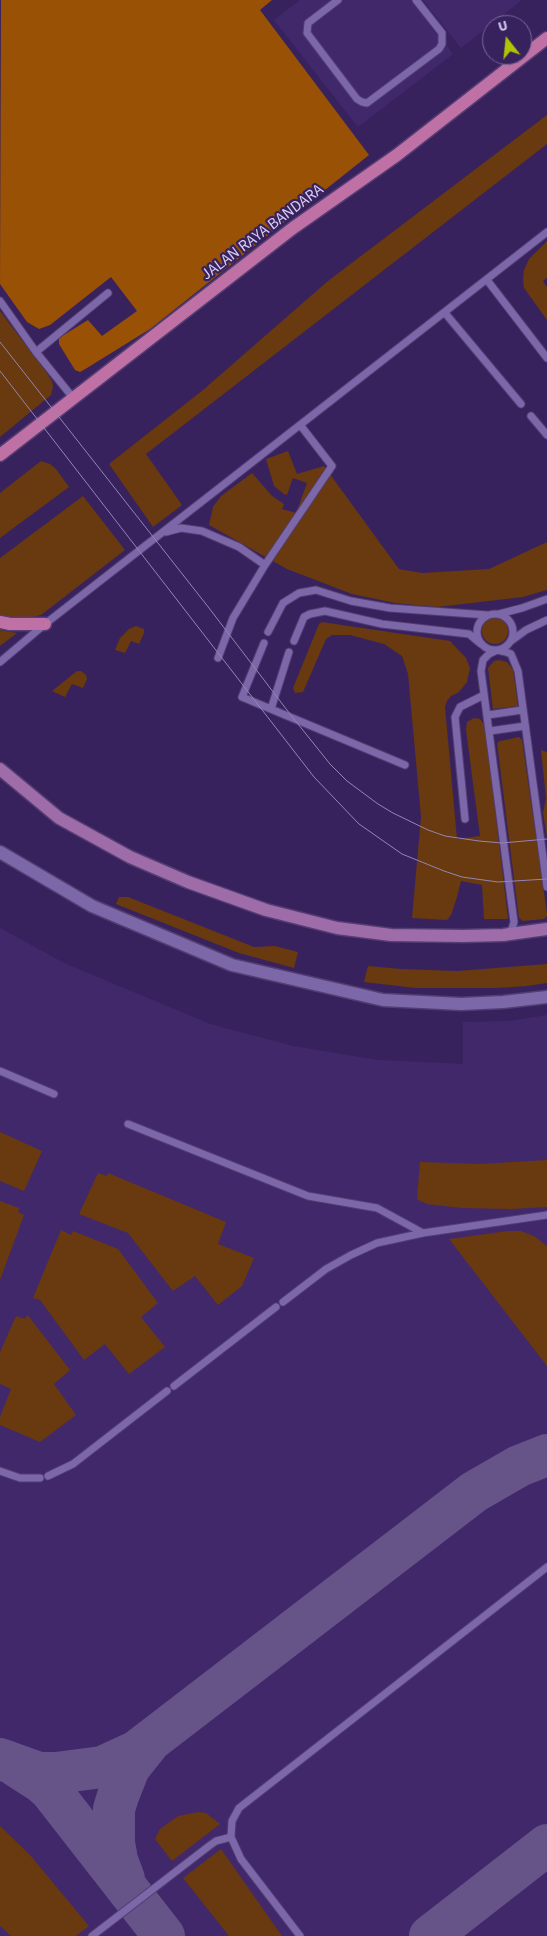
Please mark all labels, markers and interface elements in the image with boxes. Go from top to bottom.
north arrow [482,15,532,65]
text: U [496,16,510,37]
street label: JALAN RAYA BANDARA [198,181,328,285]

